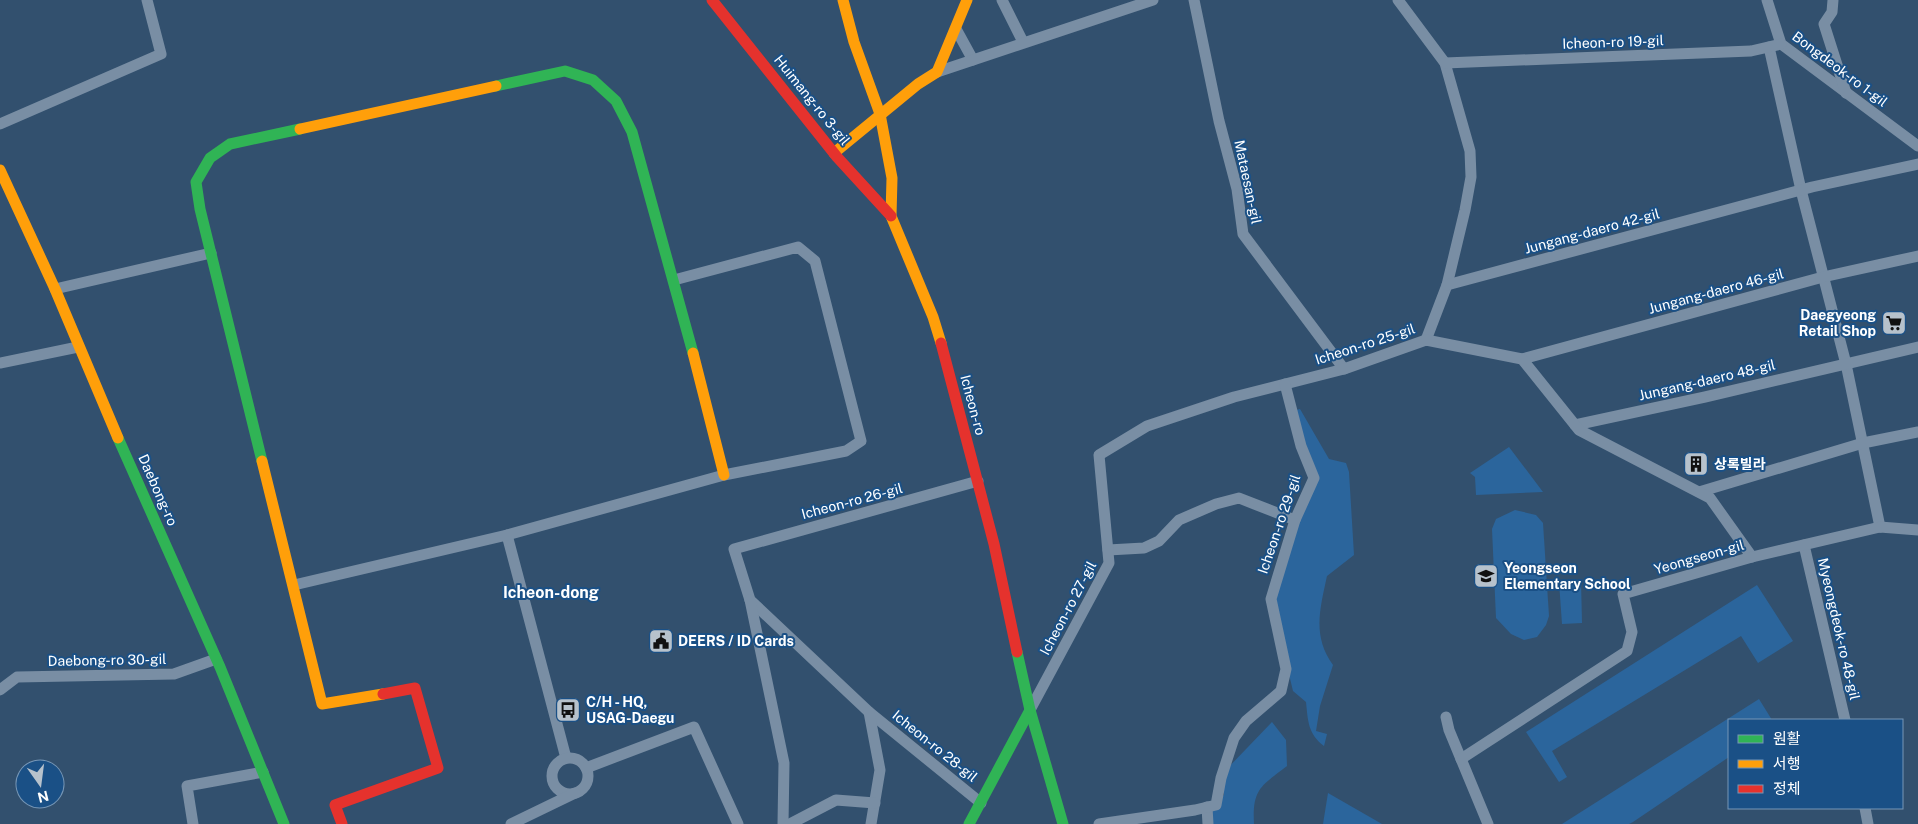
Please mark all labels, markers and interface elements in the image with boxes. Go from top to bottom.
street label: Bongdeok-ro 1-gil [1789,28,1891,110]
street label: Icheon-ro 19-gil [1562,32,1664,52]
street label: Huimang-ro 3-gil [771,52,853,148]
street label: Mataesan-gil [1231,139,1265,225]
street label: Jungang-daero 42-gil [1523,205,1661,257]
street label: Jungang-daero 46-gil [1647,265,1785,317]
place label: Daegyeong Retail Shop [1799,307,1876,339]
supermarket icon: Daegyeong Retail Shop [1881,310,1907,336]
street label: Icheon-ro 25-gil [1313,320,1417,368]
street label: Jungang-daero 48-gil [1637,356,1777,404]
street label: Icheon-ro [957,373,989,437]
building icon: 상록빌라 [1683,451,1709,477]
street label: Daebong-ro [135,452,181,528]
place label: 상록빌라 [1714,456,1766,472]
street label: Icheon-ro 29-gil [1254,472,1304,576]
street label: Icheon-ro 26-gil [800,480,904,522]
street label: Yeongseon-gil [1652,537,1746,577]
street label: Myeongdeok-ro 48-gil [1815,556,1863,702]
street label: Icheon-ro 27-gil [1037,558,1099,658]
place label: Yeongseon Elementary School [1504,560,1631,592]
school or university icon: Yeongseon Elementary School [1473,563,1499,589]
district label: Icheon-dong [503,583,599,602]
public building icon: DEERS / ID Cards [648,628,674,654]
place label: DEERS / ID Cards [678,633,794,649]
street label: Daebong-ro 30-gil [47,651,167,669]
place label: C/H - HQ, USAG-Daegu [586,694,674,726]
bus stop icon: C/H - HQ, USAG-Daegu [555,697,581,723]
street label: Icheon-ro 28-gil [889,707,981,785]
legend [1728,719,1903,809]
text: 원활 [1773,730,1801,747]
text: 서행 [1773,755,1801,772]
north arrow [15,759,65,809]
text: 정체 [1773,780,1801,797]
text: N [36,788,50,806]

